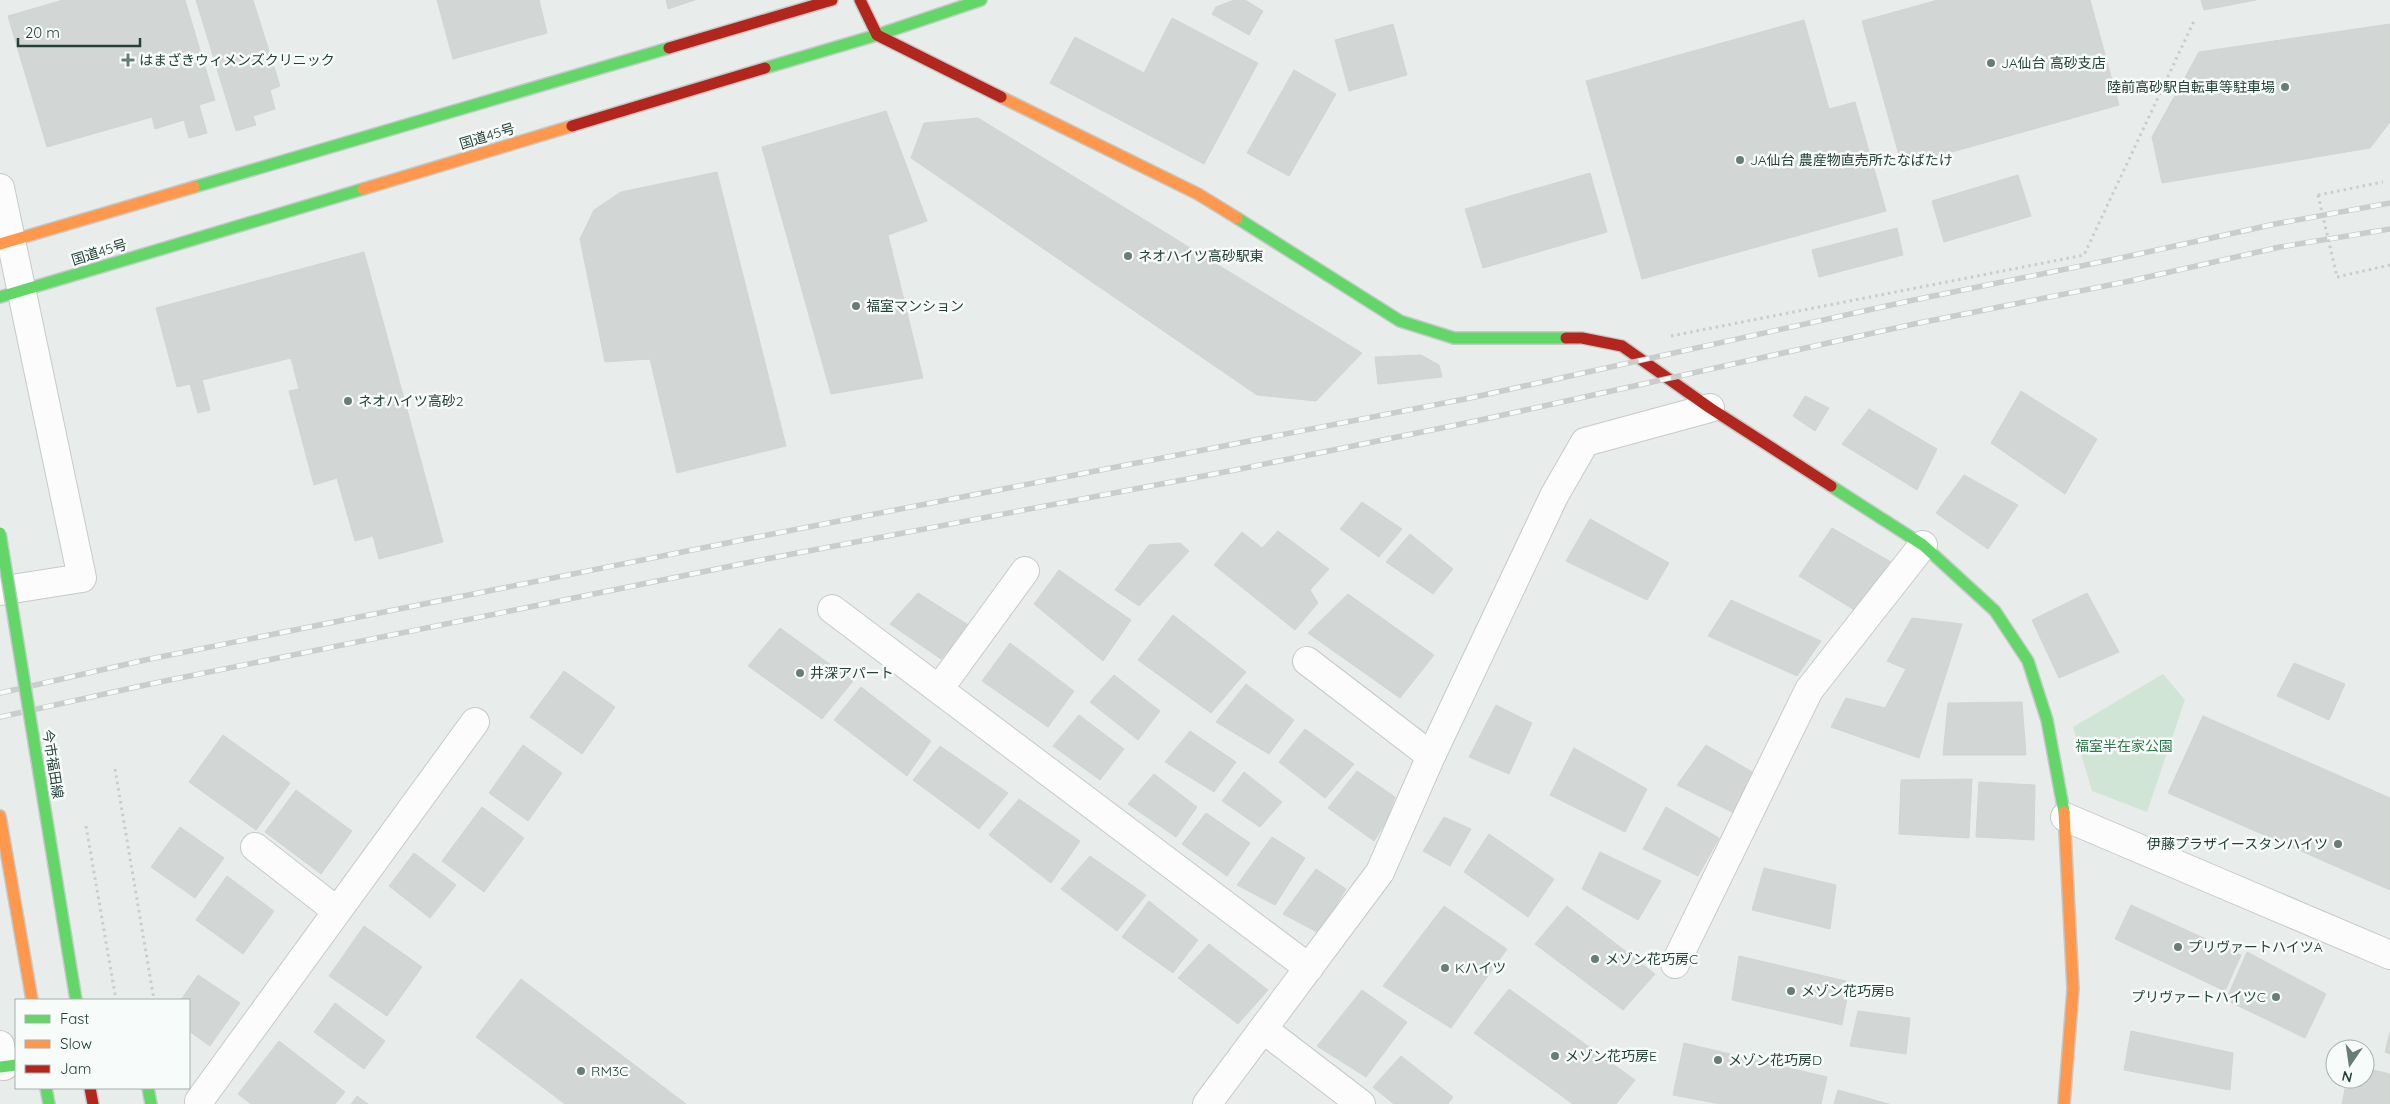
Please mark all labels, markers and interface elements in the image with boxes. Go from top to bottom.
scale bar [18,15,140,47]
text: 20 m [25,23,60,42]
place label: はまざきウィメンズクリニック [139,51,335,69]
marker: はまざきウィメンズクリニック [121,53,135,67]
place label: JA仙台 高砂支店 [2001,54,2106,72]
marker: JA仙台 高砂支店 [1985,57,1997,69]
place label: 陸前高砂駅自転車等駐車場 [2107,78,2275,96]
marker: 陸前高砂駅自転車等駐車場 [2279,81,2291,93]
street label: 国道45号 [457,119,517,153]
place label: JA仙台 農産物直売所たなばたけ [1750,151,1953,169]
marker: JA仙台 農産物直売所たなばたけ [1734,154,1746,166]
street label: 国道45号 [69,235,129,269]
place label: ネオハイツ高砂駅東 [1138,247,1264,265]
marker: ネオハイツ高砂駅東 [1122,250,1134,262]
place label: 福室マンション [866,297,964,315]
marker: 福室マンション [850,300,862,312]
place label: ネオハイツ高砂2 [358,392,464,410]
marker: ネオハイツ高砂2 [342,395,354,407]
place label: 井深アパート [810,664,894,682]
marker: 井深アパート [794,667,806,679]
street label: 今市福田線 [39,728,67,800]
park label: 福室半在家公園 [2075,737,2173,755]
place label: 伊藤プラザイースタンハイツ [2147,835,2328,853]
marker: 伊藤プラザイースタンハイツ [2332,838,2344,850]
place label: プリヴァートハイツA [2188,938,2323,956]
marker: プリヴァートハイツA [2172,941,2184,953]
place label: メゾン花巧房C [1605,950,1698,968]
marker: メゾン花巧房C [1589,953,1601,965]
place label: Kハイツ [1455,959,1506,977]
marker: Kハイツ [1439,962,1451,974]
place label: メゾン花巧房B [1801,982,1894,1000]
marker: メゾン花巧房B [1785,985,1797,997]
place label: プリヴァートハイツC [2131,988,2266,1006]
marker: プリヴァートハイツC [2270,991,2282,1003]
legend [15,999,190,1089]
text: Fast [60,1009,89,1028]
text: Slow [60,1034,92,1053]
north arrow [2325,1039,2375,1089]
place label: メゾン花巧房E [1565,1047,1657,1065]
marker: メゾン花巧房E [1549,1050,1561,1062]
place label: メゾン花巧房D [1728,1051,1822,1069]
marker: メゾン花巧房D [1712,1054,1724,1066]
text: Jam [60,1059,91,1078]
place label: RM3C [591,1062,628,1080]
marker: RM3C [575,1065,587,1077]
text: N [2340,1067,2354,1087]

